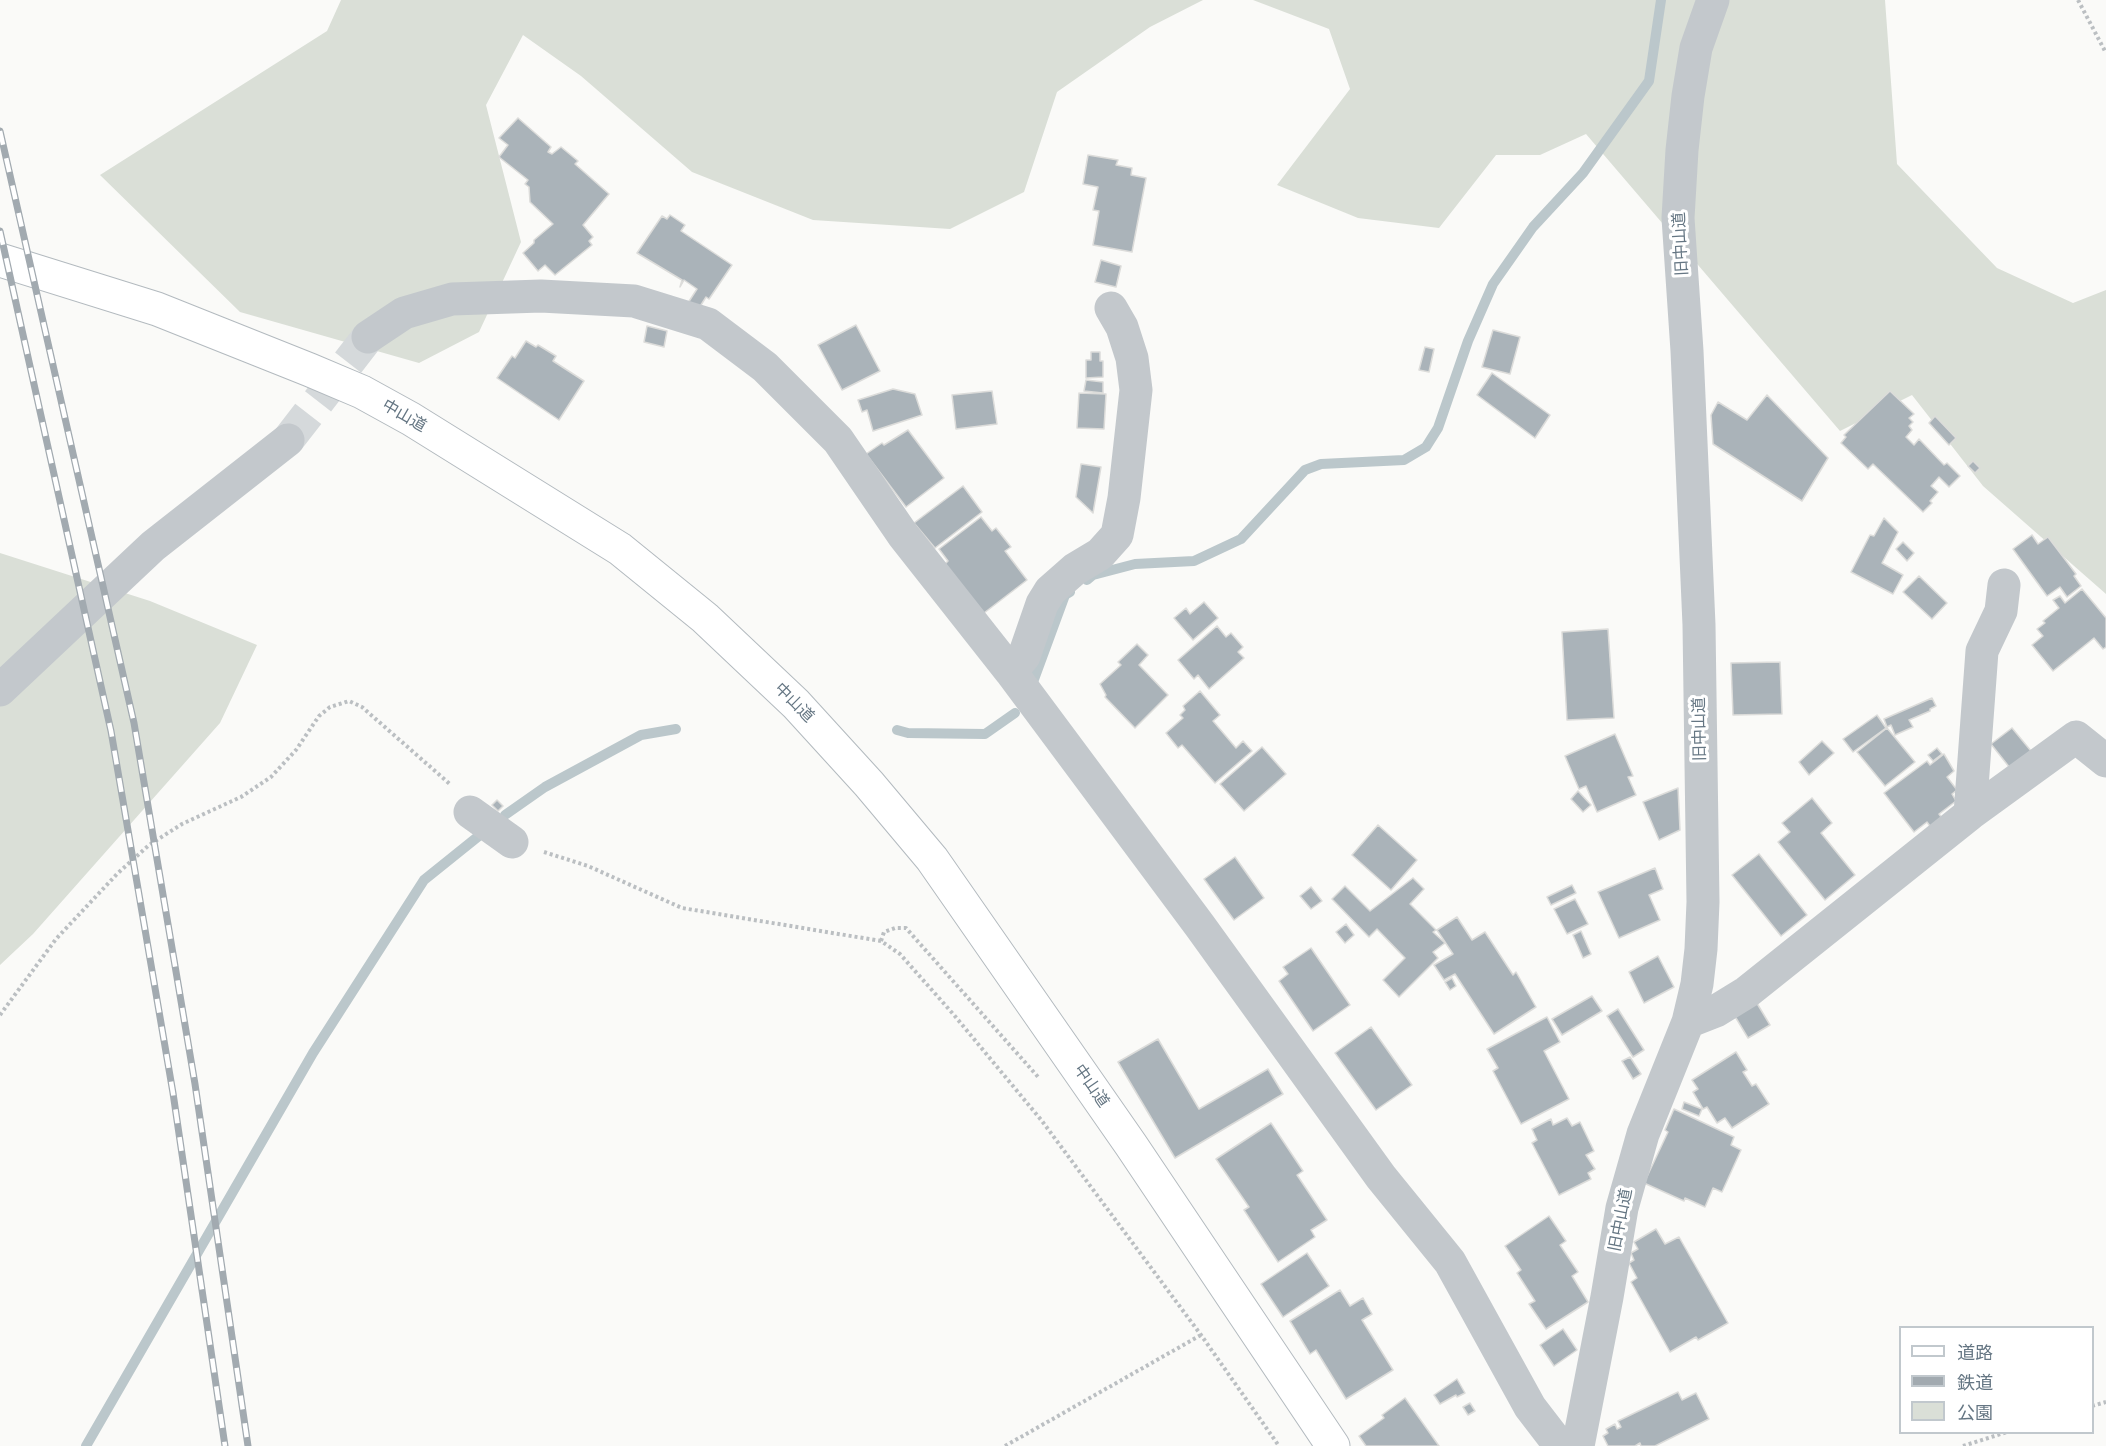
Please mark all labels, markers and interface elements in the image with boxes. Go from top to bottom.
street label: 旧中山道 [1670,212,1692,276]
street label: 中山道 [378,396,430,436]
street label: 中山道 [770,679,818,727]
street label: 旧中山道 [1690,697,1710,761]
street label: 中山道 [1069,1061,1113,1111]
street label: 旧中山道 [1605,1187,1637,1253]
legend [1899,1326,2094,1434]
text: 道路 [1957,1340,1993,1364]
text: 鉄道 [1957,1370,1993,1394]
text: 公園 [1957,1400,1993,1424]

